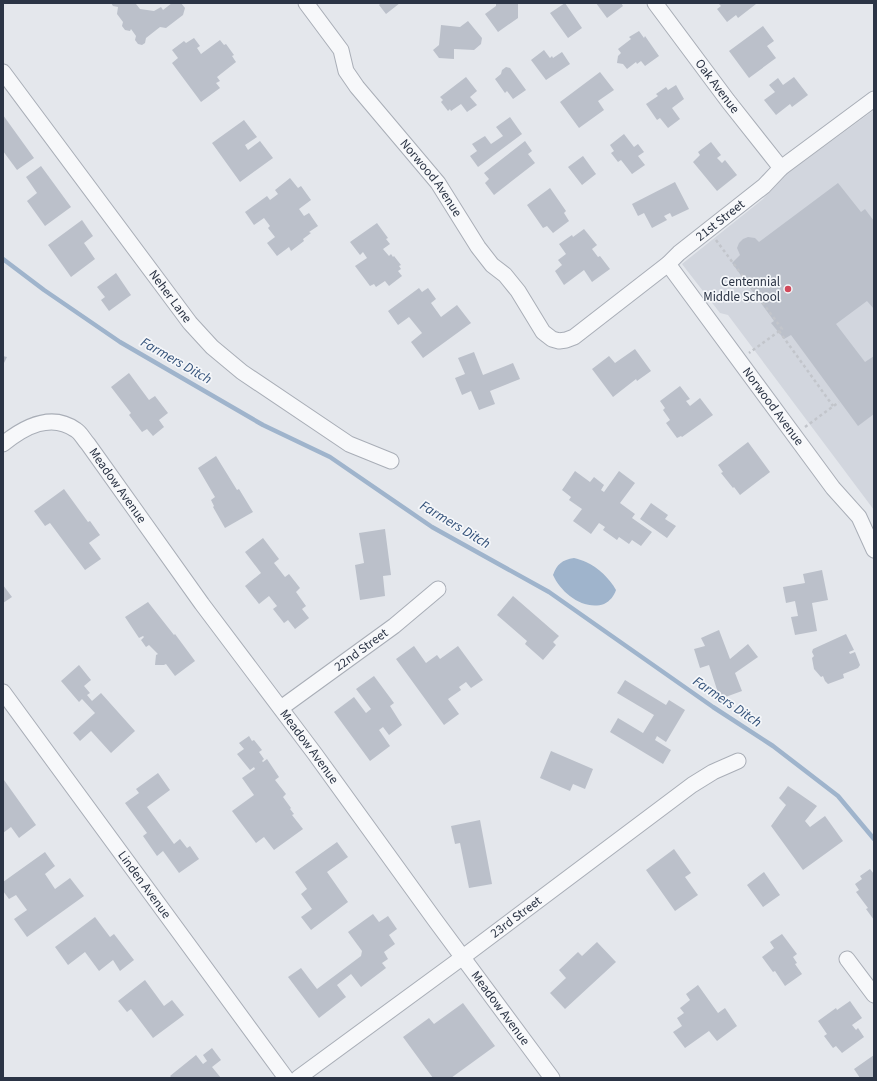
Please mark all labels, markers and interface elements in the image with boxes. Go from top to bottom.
street label: Oak Avenue [691,55,744,118]
street label: Norwood Avenue [396,135,466,220]
street label: 21st Street [692,195,749,245]
street label: Neher Lane [145,266,196,327]
place label: Centennial Middle School [703,273,780,306]
marker: Centennial Middle School [783,284,793,294]
water label: Farmers Ditch [137,333,215,389]
street label: Norwood Avenue [738,364,808,450]
street label: Meadow Avenue [85,444,151,527]
water label: Farmers Ditch [416,496,494,554]
street label: 22nd Street [331,624,392,675]
water label: Farmers Ditch [689,672,765,732]
street label: Meadow Avenue [276,706,343,788]
street label: Linden Avenue [113,847,175,922]
street label: 23rd Street [487,892,546,942]
street label: Meadow Avenue [467,967,534,1049]

